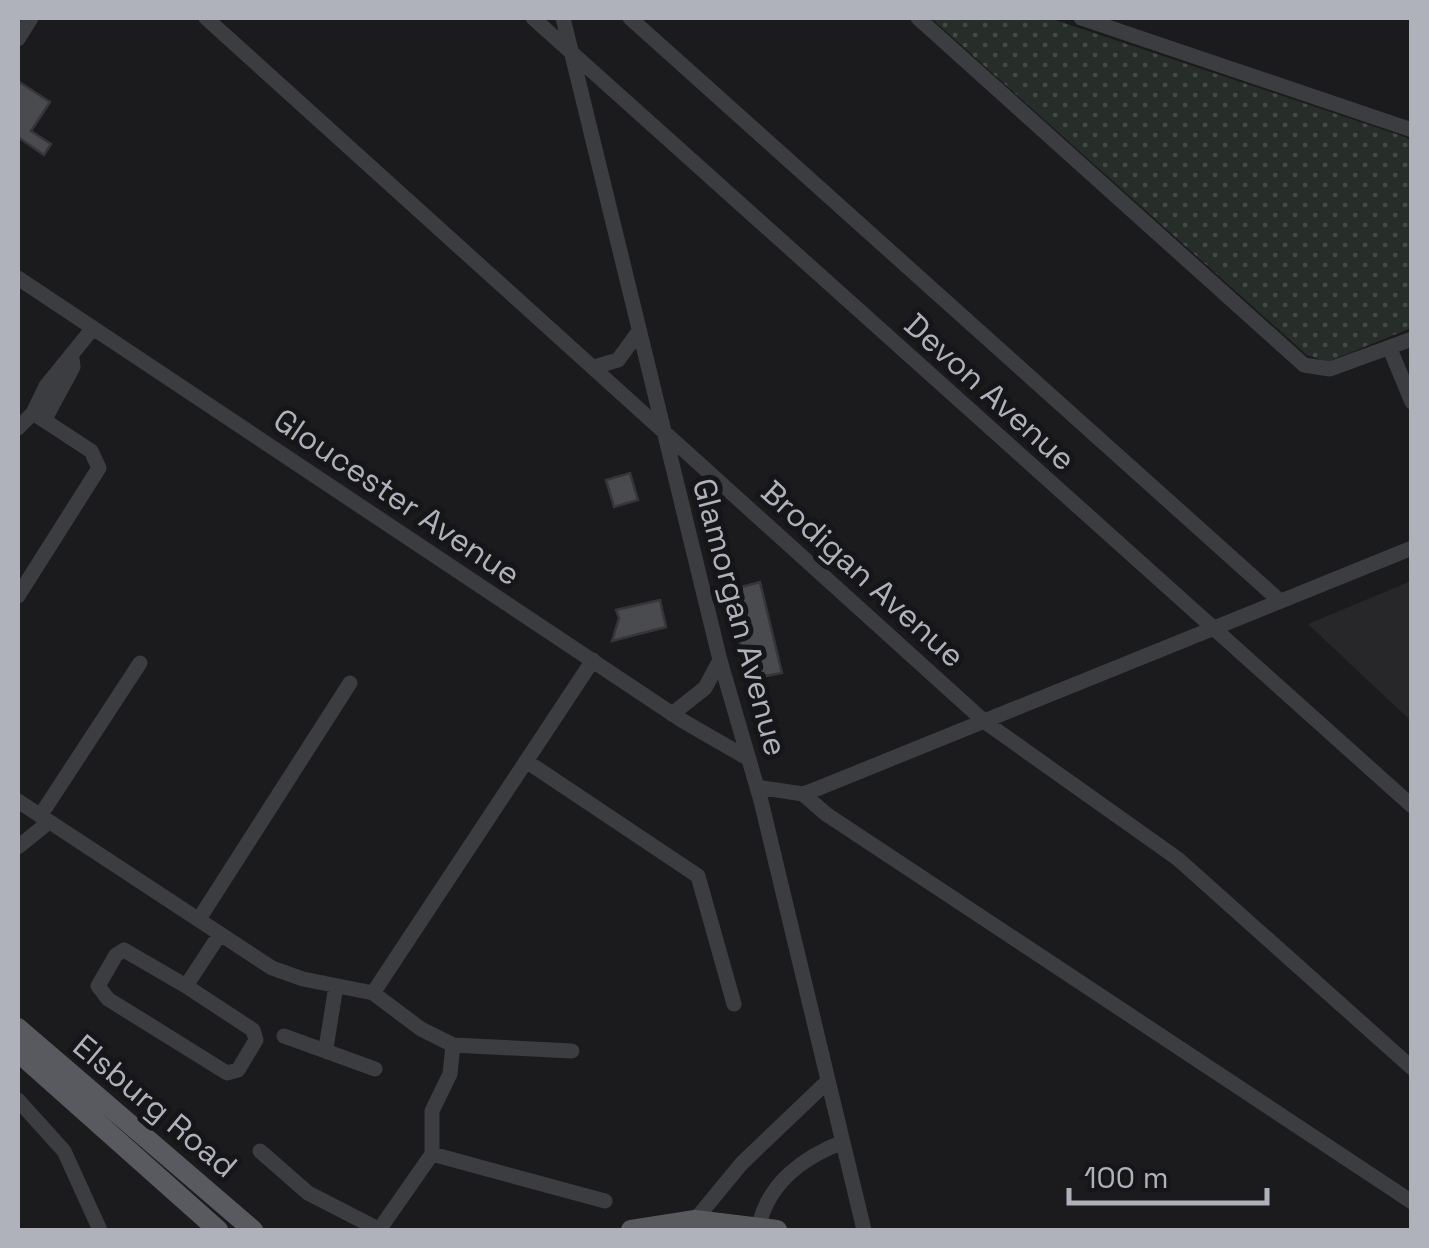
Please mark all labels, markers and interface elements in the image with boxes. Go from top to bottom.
street label: Devon Avenue [896,305,1084,479]
street label: Gloucester Avenue [266,400,528,594]
street label: Brodigan Avenue [753,472,973,676]
street label: Glamorgan Avenue [684,474,796,760]
street label: Elsburg Road [65,1026,245,1186]
scale bar [1069,1143,1266,1205]
text: 100 m [1084,1158,1169,1197]

